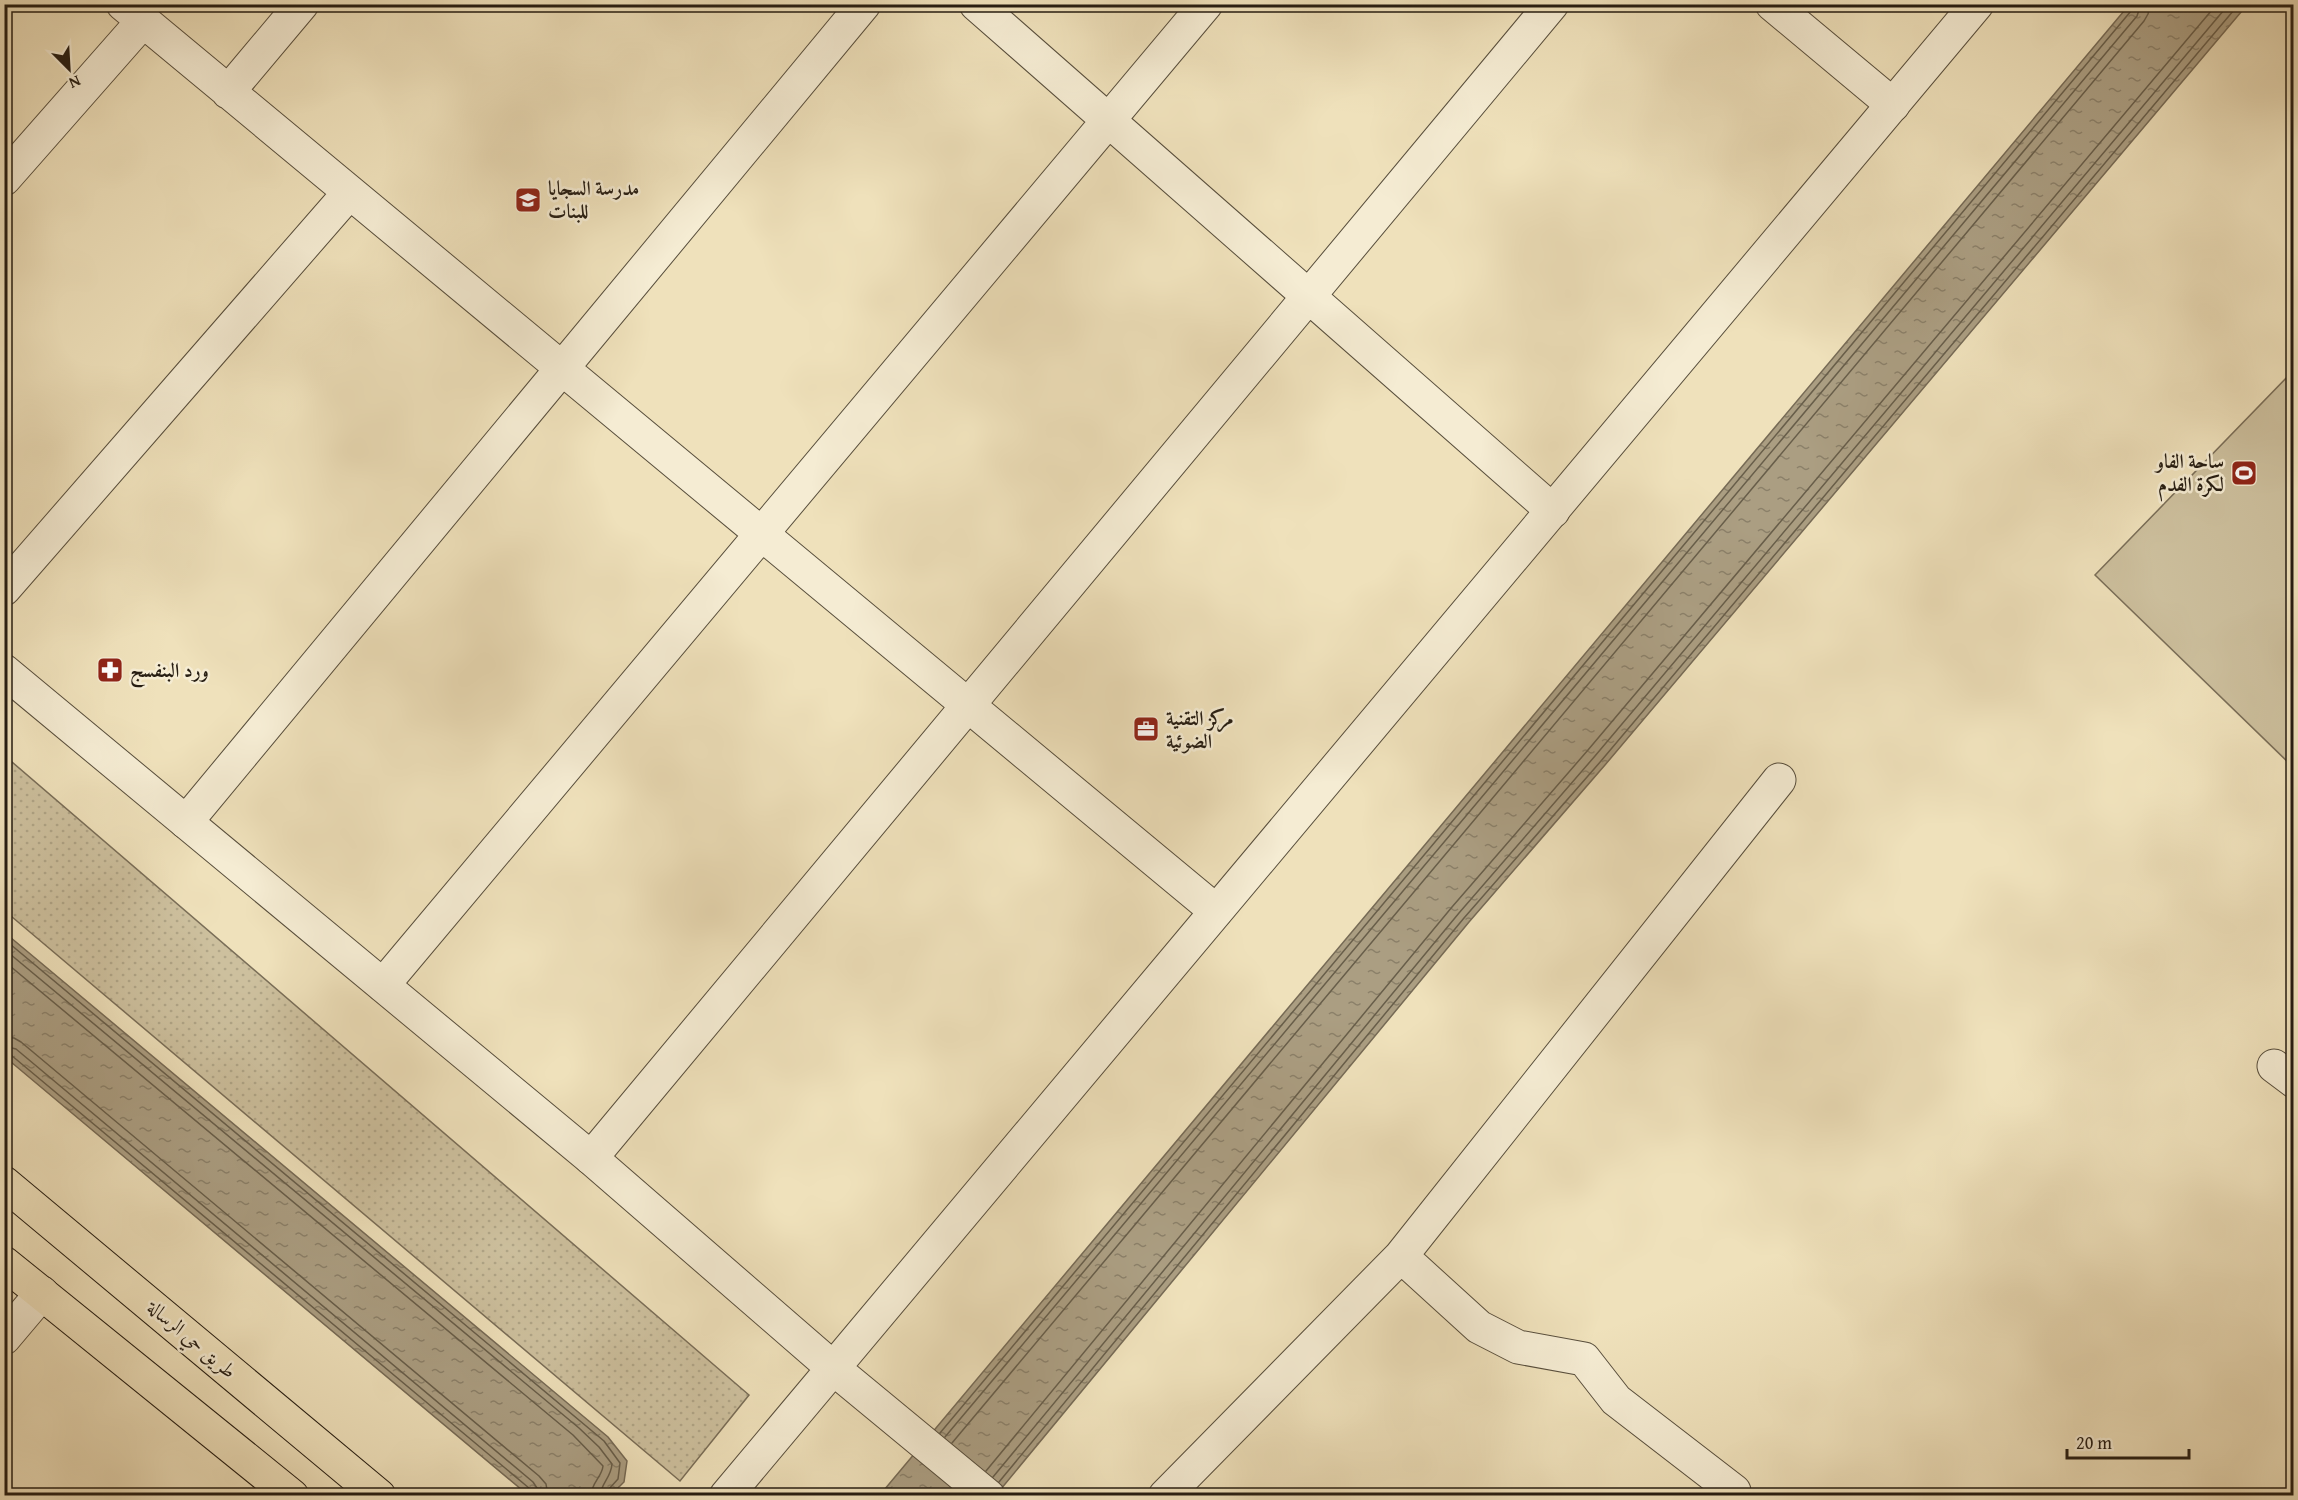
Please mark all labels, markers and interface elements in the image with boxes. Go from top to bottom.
north arrow [39,39,99,99]
text: N [65,70,85,96]
place label: مدرسة السجايا للبنات [548,173,639,225]
school or university icon: مدرسة السجايا للبنات [513,185,543,215]
place label: ساحة الفاو لكرة الفدم [2154,446,2224,502]
sports icon: ساحة الفاو لكرة الفدم [2229,458,2259,488]
pharmacy icon: ورد البنفسج [95,655,125,685]
place label: ورد البنفسج [130,655,209,688]
place label: مركز التقنية الضوئية [1166,703,1234,755]
office icon: مركز التقنية الضوئية [1131,714,1161,744]
street label: طريق حي الرسالة [139,1292,243,1386]
scale bar [2067,1422,2188,1460]
text: 20 m [2076,1429,2112,1456]

